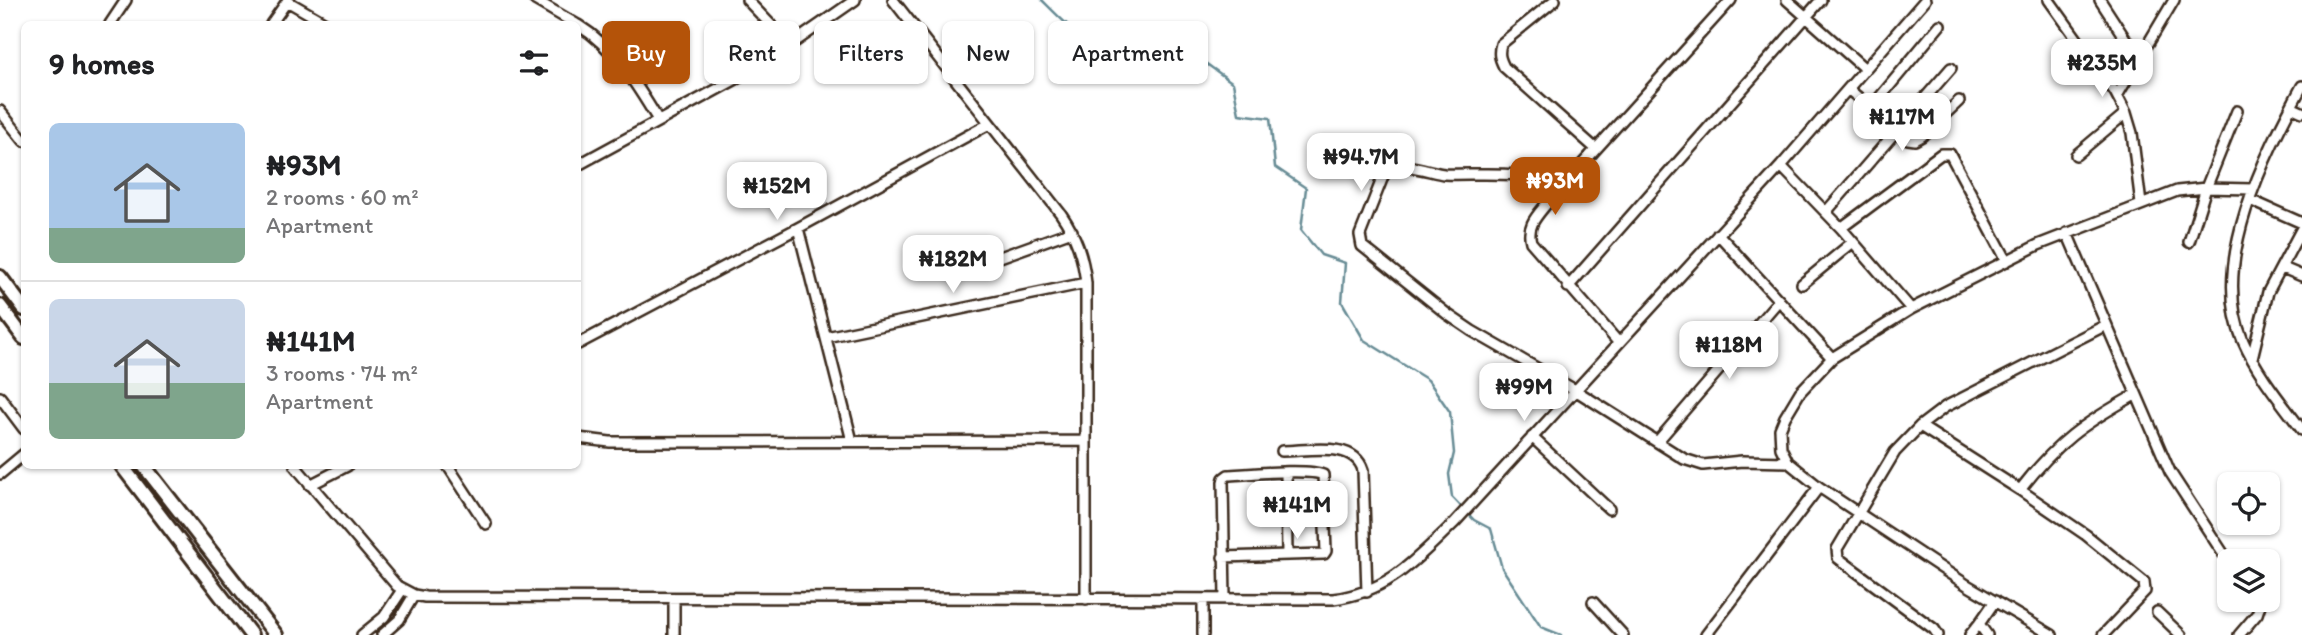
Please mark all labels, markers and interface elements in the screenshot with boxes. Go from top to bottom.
chip: Buy [602,21,690,84]
chip: Rent [704,21,800,84]
chip: Filters [814,21,928,84]
chip: New [942,21,1034,84]
chip: Apartment [1048,21,1208,84]
pin: ₦235M [2053,40,2151,99]
icon: filters [515,44,553,82]
text: 9 homes [49,45,155,82]
text: ₦235M [2067,48,2137,76]
pin: ₦117M [1853,94,1951,153]
text: ₦117M [1869,102,1935,130]
pin: ₦94.7M [1304,134,1418,193]
text: ₦94.7M [1323,142,1399,170]
text: ₦93M [266,146,342,183]
icon: home [105,151,189,235]
pin: ₦93M [1514,158,1596,217]
pin: ₦152M [728,162,826,222]
text: ₦93M [1526,166,1584,194]
text: ₦152M [743,171,811,199]
text: 2 rooms · 60 m² [266,183,419,211]
text: Apartment [266,211,373,239]
pin: ₦182M [904,236,1002,295]
text: ₦182M [919,244,987,272]
text: ₦141M [266,322,355,359]
pin: ₦118M [1680,322,1778,381]
icon: home [105,327,189,411]
text: ₦118M [1695,330,1763,358]
text: 3 rooms · 74 m² [266,359,418,387]
pin: ₦99M [1483,364,1565,423]
text: ₦99M [1495,372,1553,400]
text: Apartment [266,387,373,415]
map controls [2217,472,2280,612]
button: locate [2217,472,2280,535]
pin: ₦141M [1248,482,1346,541]
text: ₦141M [1263,490,1331,518]
button: layers [2217,549,2280,612]

